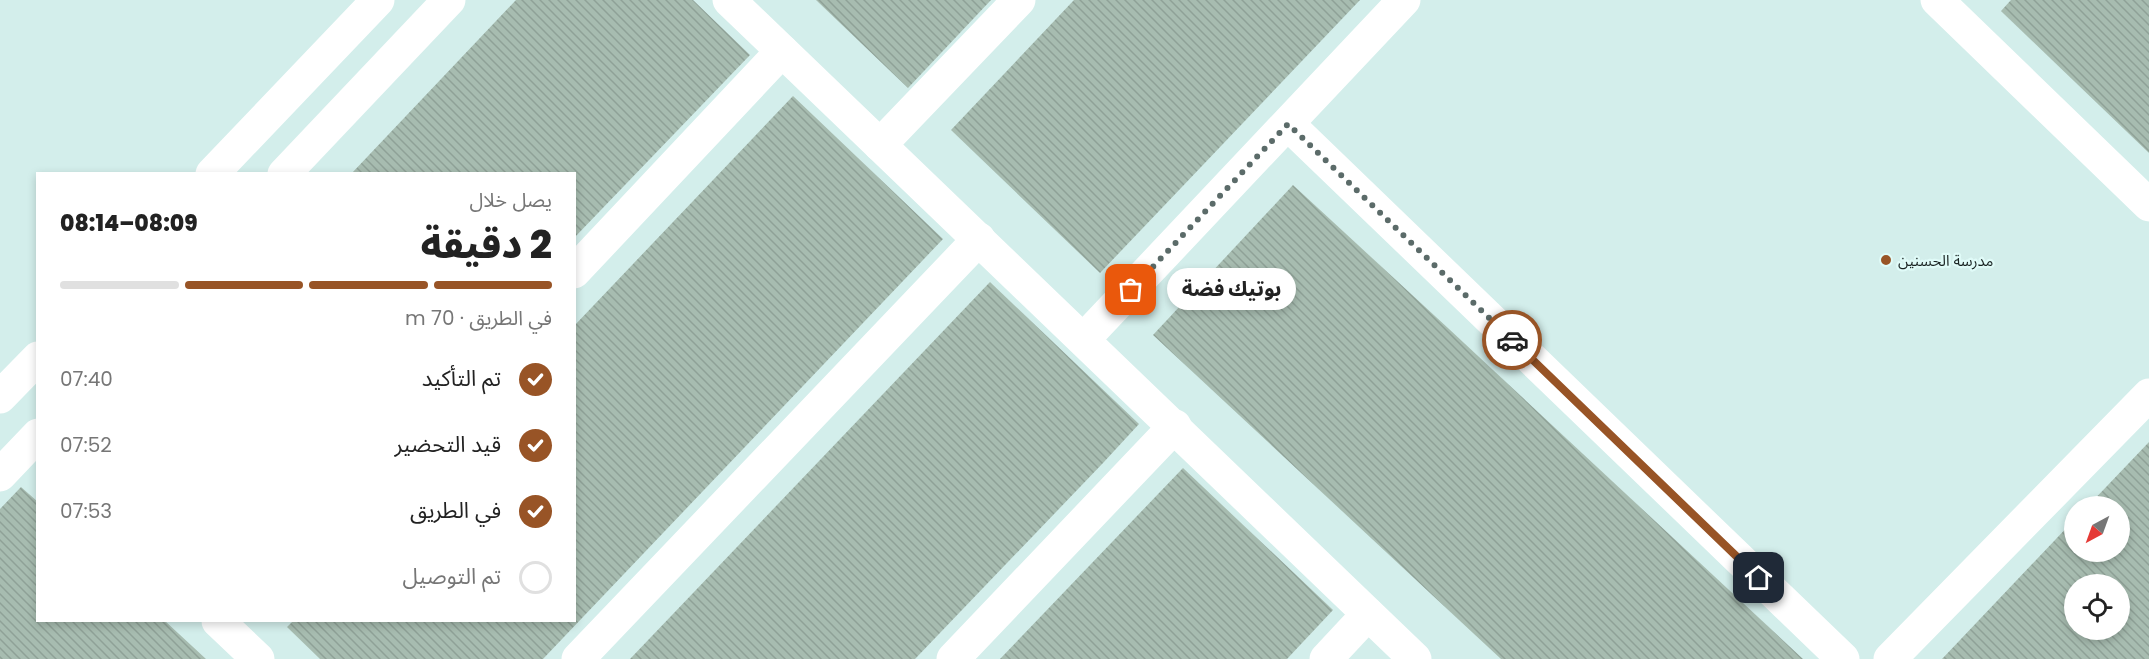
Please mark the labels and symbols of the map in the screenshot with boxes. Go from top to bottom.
place label: مدرسة الحسنين [1898,250,1993,271]
marker: مدرسة الحسنين [1879,253,1893,267]
pin [1105,264,1156,315]
callout: بوتيك فضة [1167,269,1296,311]
courier [1482,310,1542,370]
north arrow [2064,496,2130,562]
pin [1733,552,1784,603]

